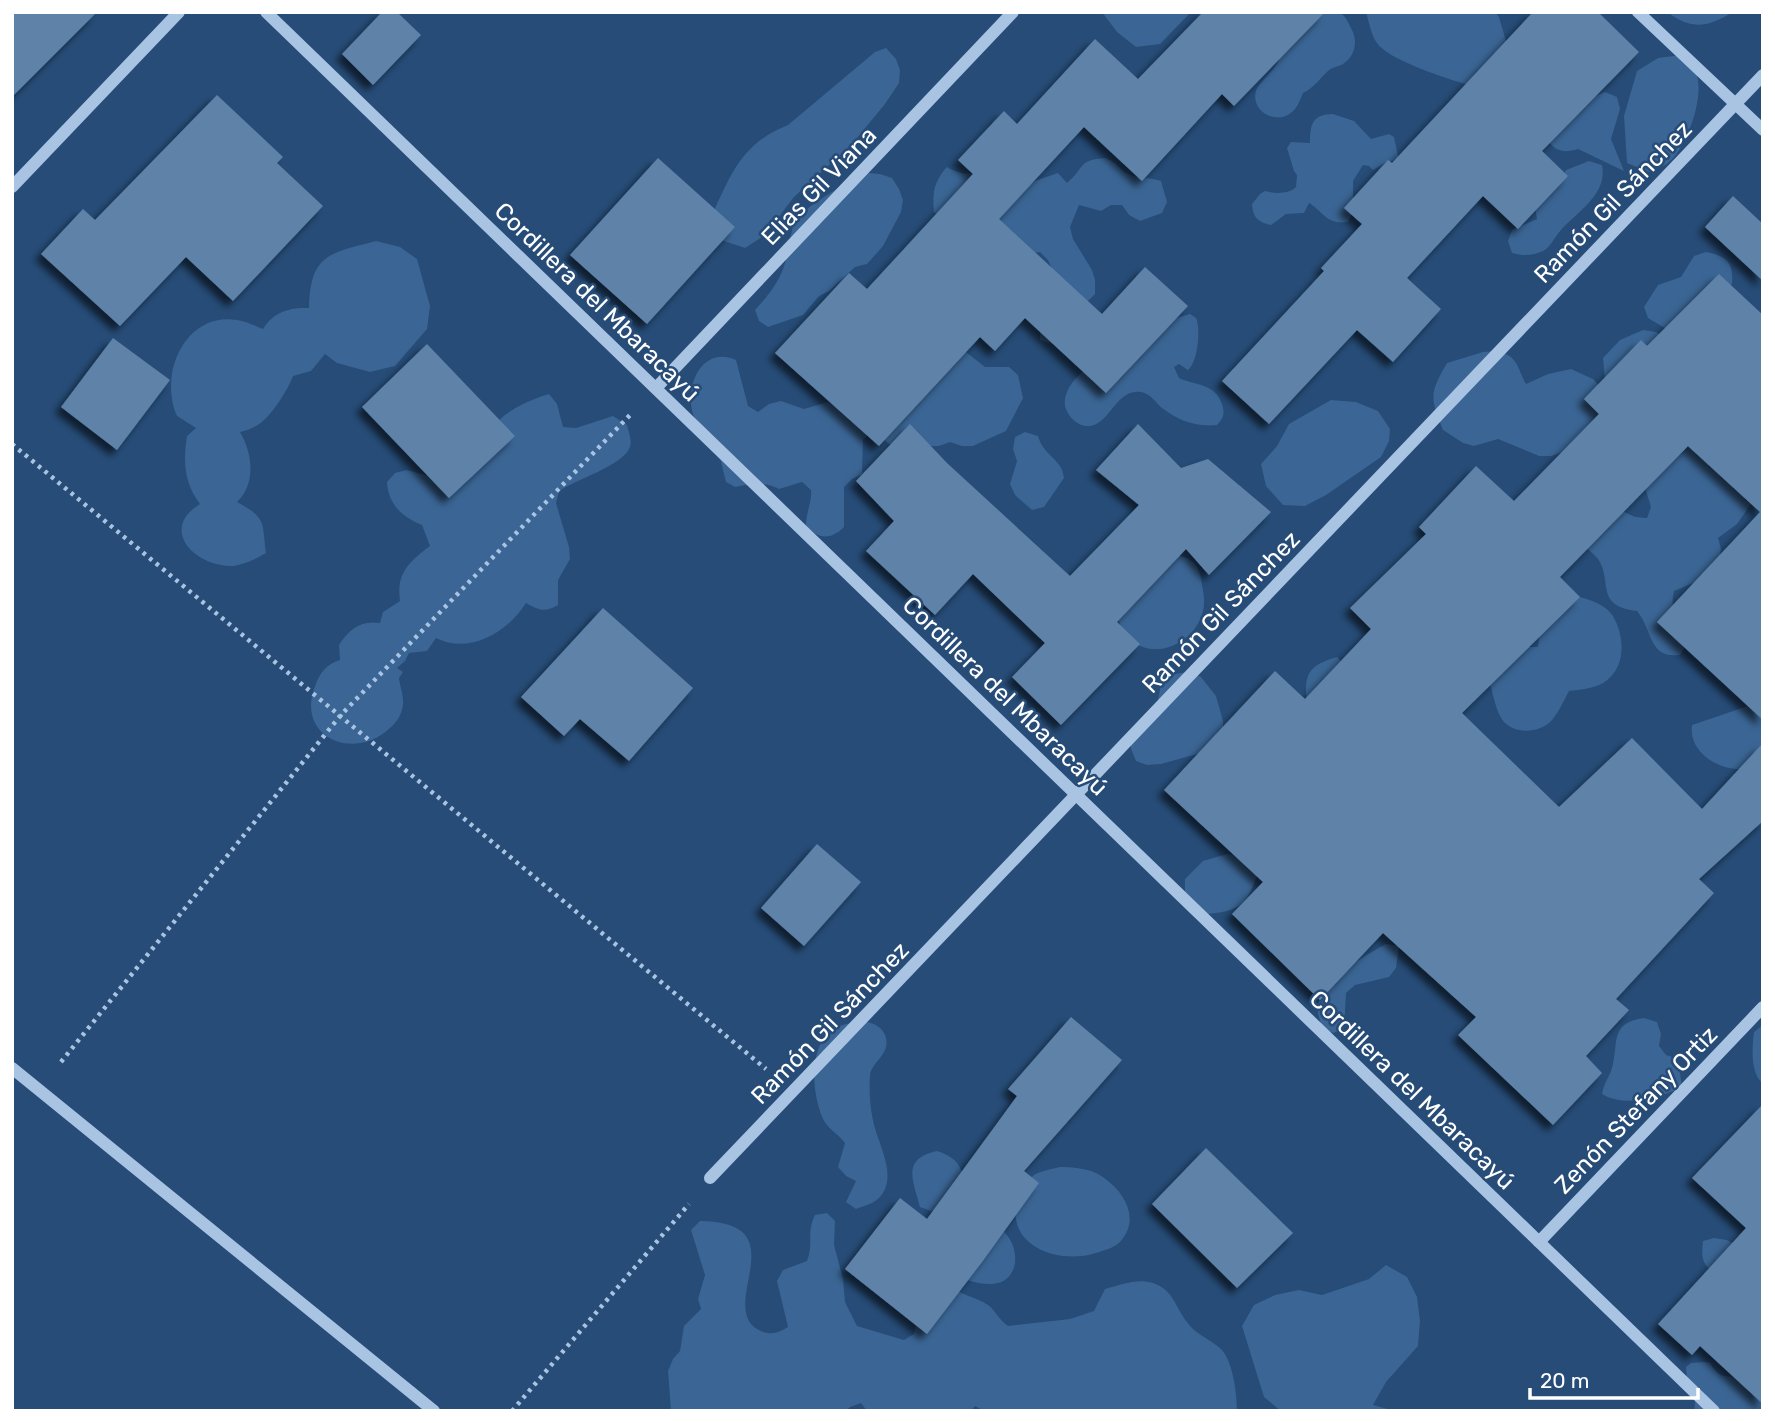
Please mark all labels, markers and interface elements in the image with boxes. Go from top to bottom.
street label: Ramón Gil Sánchez [1528,115,1698,289]
street label: Elias Gil Viana [756,121,882,251]
street label: Cordillera del Mbaracayú [489,197,705,407]
street label: Ramón Gil Sánchez [1136,525,1306,699]
street label: Cordillera del Mbaracayú [897,591,1113,801]
street label: Ramón Gil Sánchez [745,936,915,1110]
street label: Cordillera del Mbaracayú [1304,985,1520,1195]
street label: Zenón Stefany Ortiz [1549,1021,1723,1199]
scale bar [1530,1356,1698,1400]
text: 20 m [1540,1368,1589,1393]

